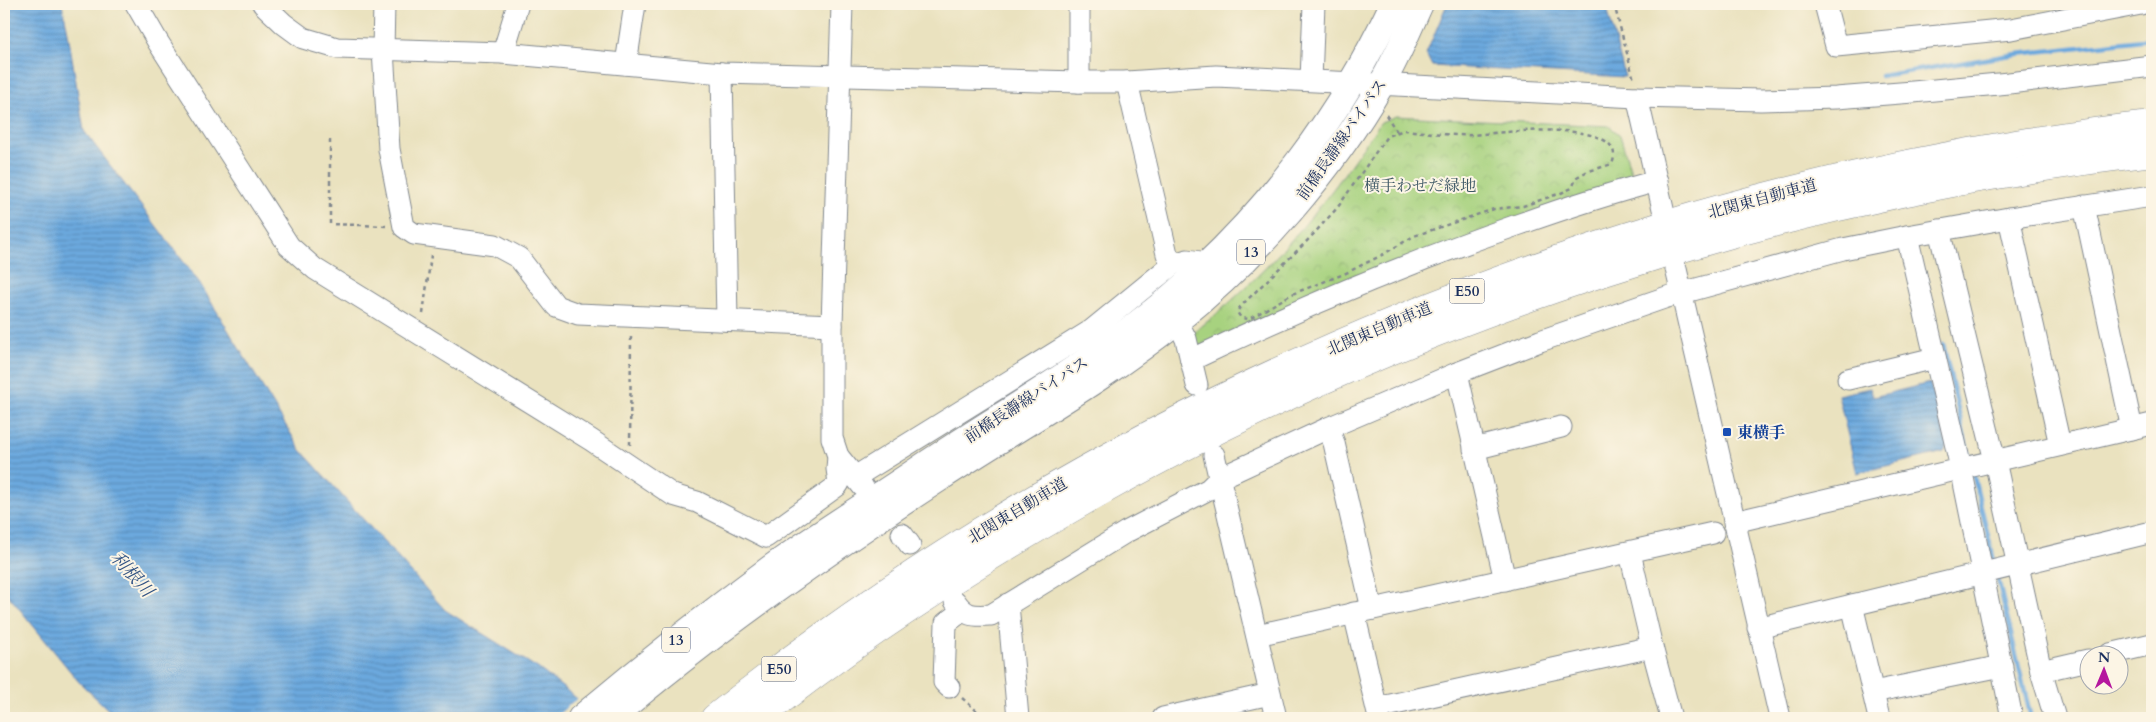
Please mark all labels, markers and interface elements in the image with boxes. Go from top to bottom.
street label: 前橋長瀞線バイパス [1292,74,1392,205]
street label: 北関東自動車道 [1705,174,1819,224]
park label: 横手わせだ緑地 [1364,175,1476,197]
road number: 13 [1237,240,1265,264]
road number: E50 [1450,278,1484,304]
street label: 北関東自動車道 [1324,297,1435,361]
street label: 前橋長瀞線バイパス [960,351,1093,448]
place label: 東横手 [1737,422,1785,444]
marker: 東横手 [1721,426,1733,438]
street label: 北関東自動車道 [964,473,1071,549]
water label: 利根川 [104,546,160,604]
road number: 13 [662,628,690,652]
north arrow [2078,644,2128,694]
text: N [2098,648,2110,667]
road number: E50 [762,656,796,682]

